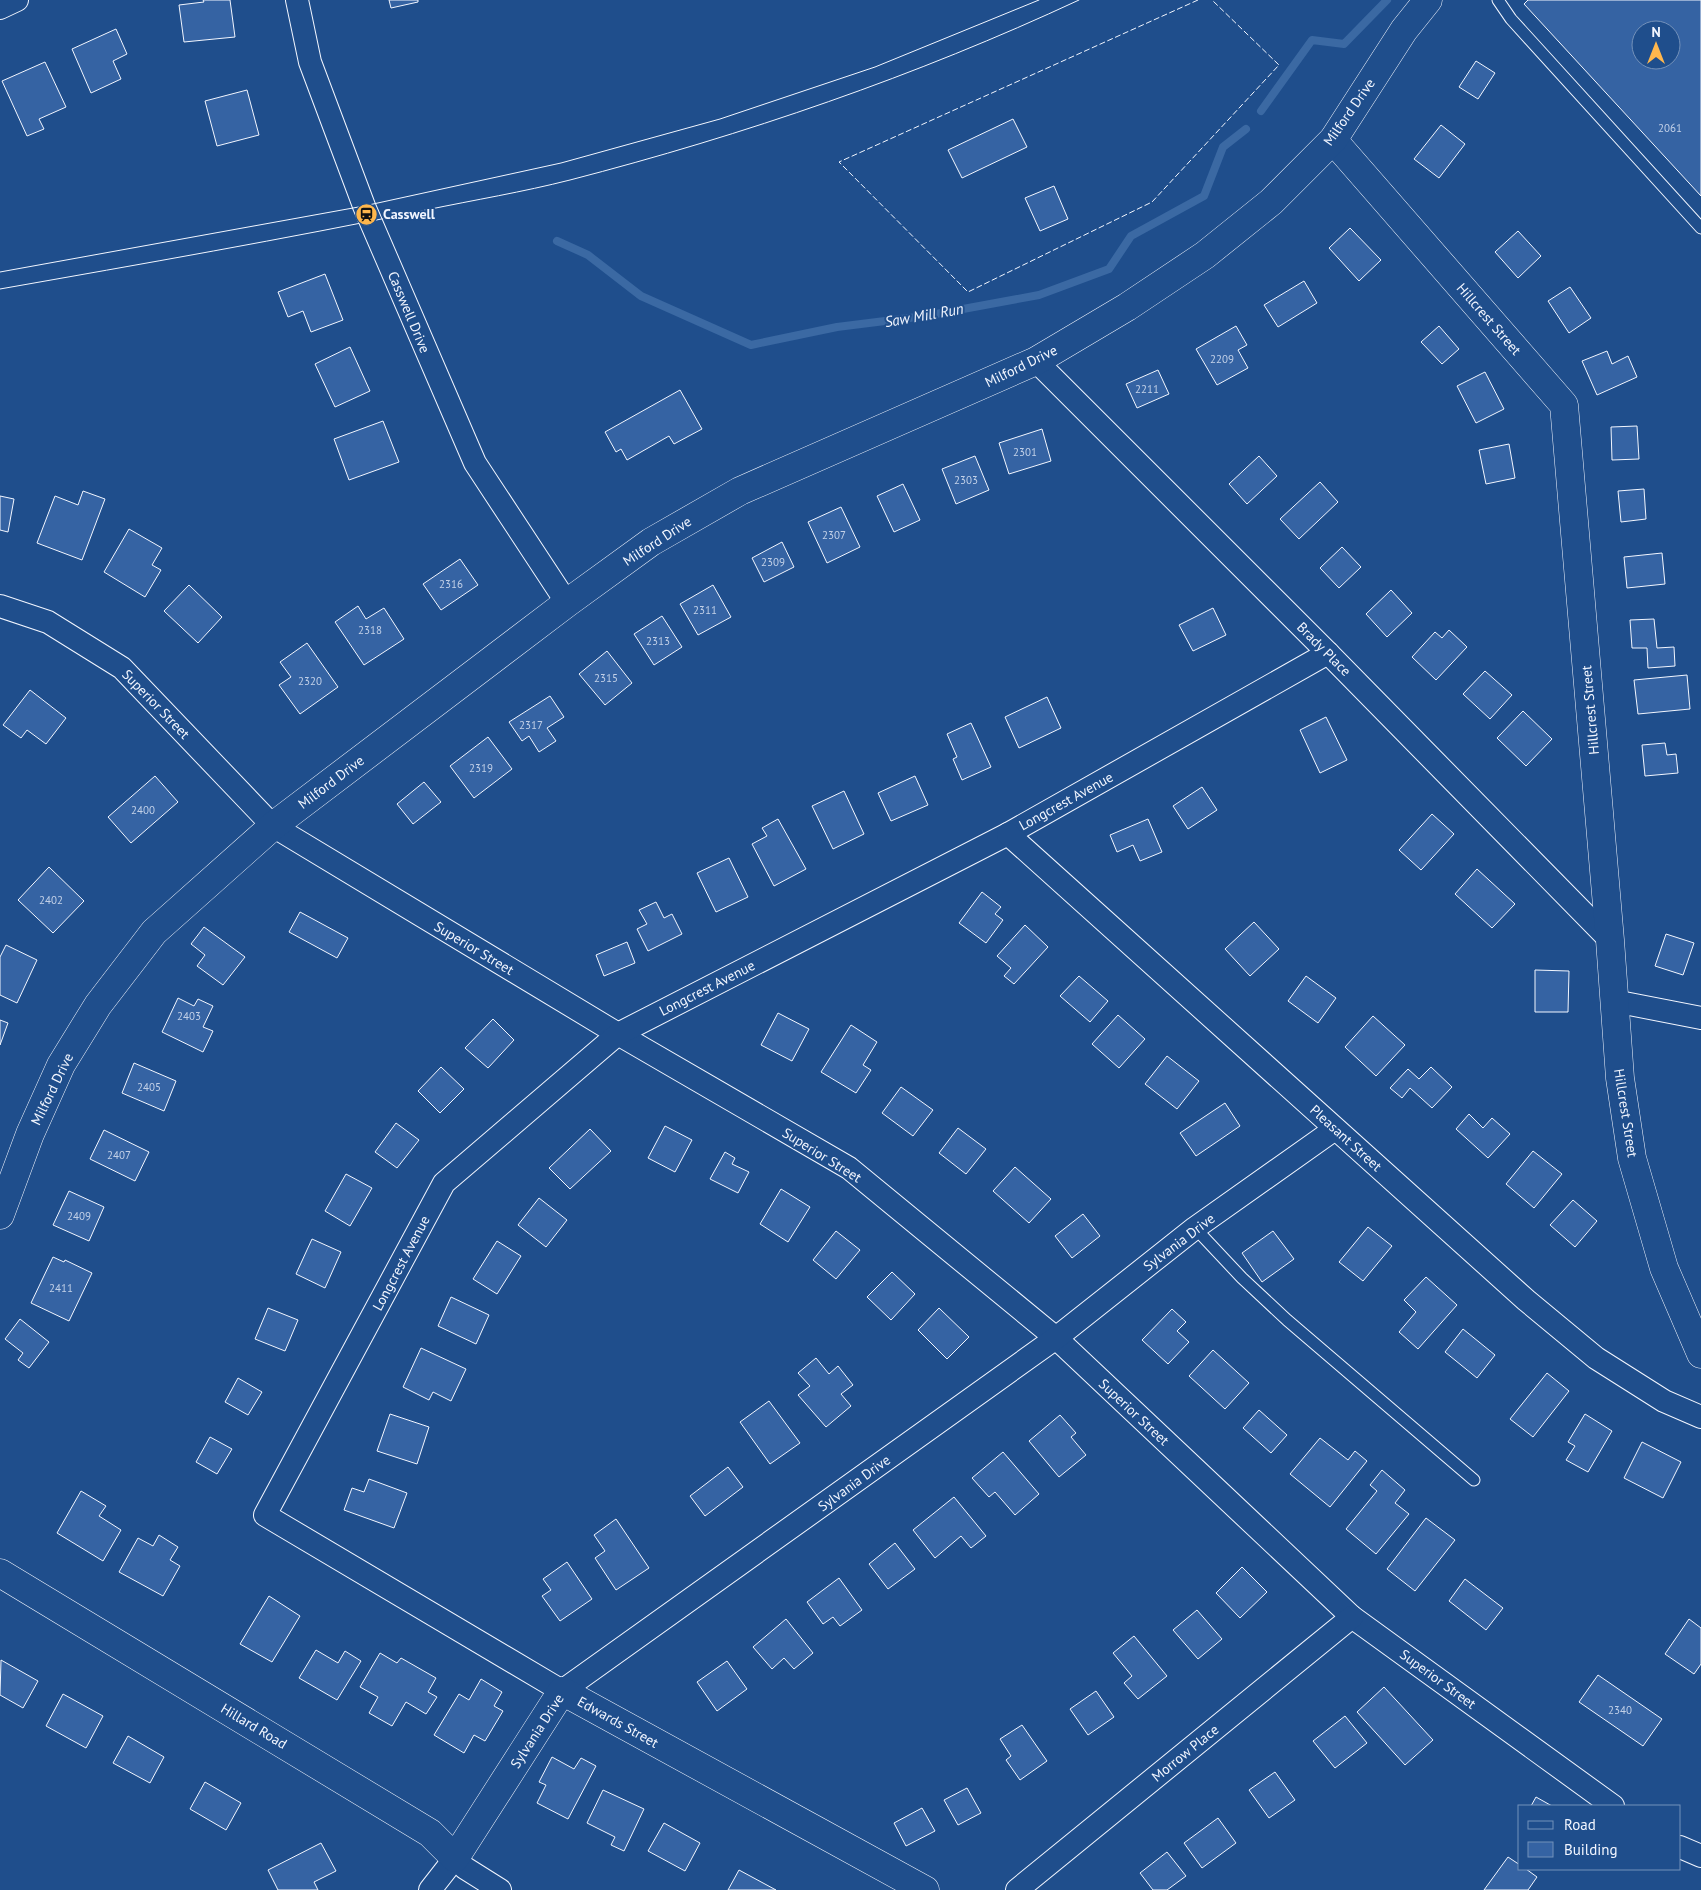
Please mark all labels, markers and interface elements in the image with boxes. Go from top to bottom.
north arrow [1631,20,1681,70]
text: N [1651,23,1661,41]
street label: Milford Drive [1319,75,1379,149]
house number: 2061 [1658,121,1682,135]
station icon: Casswell [355,202,379,226]
place label: Casswell [383,205,436,223]
street label: Casswell Drive [384,268,434,356]
street label: Hillcrest Street [1453,279,1525,359]
water label: Saw Mill Run [883,299,965,331]
street label: Milford Drive [982,341,1060,391]
house number: 2209 [1210,352,1234,366]
house number: 2211 [1135,382,1159,396]
house number: 2301 [1013,445,1037,459]
house number: 2303 [954,473,978,487]
street label: Milford Drive [619,512,695,570]
house number: 2307 [822,528,846,542]
house number: 2309 [761,555,785,569]
house number: 2316 [439,577,463,591]
house number: 2311 [693,603,717,617]
street label: Brady Place [1293,618,1355,680]
house number: 2318 [358,623,382,637]
house number: 2313 [646,634,670,648]
street label: Hillcrest Street [1577,664,1603,755]
street label: Superior Street [118,665,194,743]
house number: 2315 [594,671,618,685]
house number: 2320 [298,674,322,688]
house number: 2317 [519,718,543,732]
street label: Milford Drive [294,751,368,813]
house number: 2319 [469,761,493,775]
street label: Longcrest Avenue [1016,768,1116,834]
house number: 2400 [131,803,155,817]
house number: 2402 [39,893,63,907]
street label: Superior Street [431,917,517,979]
street label: Longcrest Avenue [656,956,758,1020]
house number: 2403 [177,1009,201,1023]
street label: Milford Drive [27,1050,77,1128]
street label: Hillcrest Street [1610,1067,1642,1159]
house number: 2405 [137,1080,161,1094]
street label: Pleasant Street [1306,1101,1386,1175]
street label: Superior Street [779,1124,865,1187]
house number: 2407 [107,1148,131,1162]
house number: 2409 [67,1209,91,1223]
street label: Sylvania Drive [1140,1209,1218,1275]
street label: Longcrest Avenue [368,1212,434,1314]
house number: 2411 [49,1281,73,1295]
street label: Superior Street [1095,1375,1173,1449]
street label: Sylvania Drive [814,1451,894,1515]
street label: Superior Street [1396,1645,1480,1713]
street label: Sylvania Drive [506,1690,568,1772]
street label: Edwards Street [574,1692,662,1752]
street label: Hillard Road [218,1699,290,1753]
house number: 2340 [1608,1703,1632,1717]
street label: Morrow Place [1148,1720,1222,1786]
legend [1518,1805,1681,1870]
text: Road [1564,1815,1596,1834]
text: Building [1564,1840,1618,1859]

